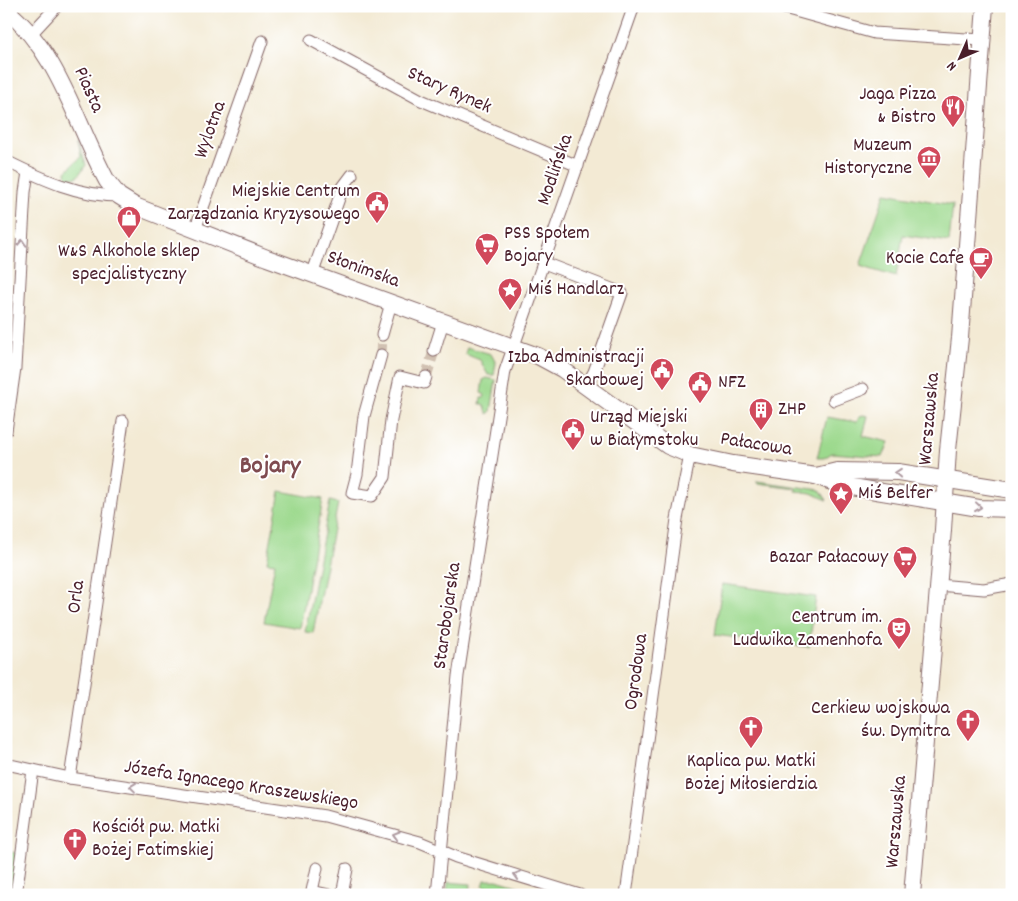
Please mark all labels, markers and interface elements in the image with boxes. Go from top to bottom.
north arrow [936,32,986,82]
text: N [943,56,962,75]
street label: Stary Rynek [402,60,496,122]
street label: Piasta [66,63,111,118]
place label: Jaga Pizza & Bistro [859,81,937,132]
restaurant icon: Jaga Pizza & Bistro [940,94,966,128]
street label: Wylotna [188,97,234,163]
street label: Modlińska [531,130,581,209]
place label: Muzeum Historyczne [824,132,912,183]
museum icon: Muzeum Historyczne [916,145,942,179]
place label: Miejskie Centrum Zarządzania Kryzysowego [168,178,360,229]
public building icon: Miejskie Centrum Zarządzania Kryzysowego [364,190,390,224]
shop icon: W&S Alkohole sklep specjalistyczny [116,205,142,239]
place label: PSS Społem Bojary [504,220,590,271]
supermarket icon: PSS Społem Bojary [474,232,500,266]
place label: W&S Alkohole sklep specjalistyczny [58,238,200,289]
one-way arrow [17,239,28,247]
street label: Słonimska [323,244,404,296]
place label: Kocie Cafe [886,245,964,273]
cafe icon: Kocie Cafe [968,246,994,280]
place label: Miś Handlarz [528,276,624,304]
place icon: Miś Handlarz [497,277,523,311]
place label: Izba Administracji Skarbowej [507,344,644,395]
public building icon: Izba Administracji Skarbowej [649,357,675,391]
place label: NFZ [718,369,746,397]
public building icon: NFZ [687,370,713,404]
street label: Warszawska [912,371,948,466]
place label: ZHP [778,396,806,424]
building icon: ZHP [748,397,774,431]
place label: Urząd Miejski w Białymstoku [590,404,698,455]
public building icon: Urząd Miejski w Białymstoku [560,417,586,451]
street label: Pałacowa [718,426,794,465]
district label: Bojary [240,449,301,485]
one-way arrow [894,467,902,478]
place label: Miś Belfer [858,480,933,508]
place icon: Miś Belfer [828,481,854,515]
one-way arrow [975,501,983,512]
place label: Bazar Pałacowy [769,544,889,572]
supermarket icon: Bazar Pałacowy [892,545,918,579]
street label: Starobojarska [427,560,469,671]
street label: Orla [61,578,93,615]
place label: Centrum im. Ludwika Zamenhofa [733,604,883,655]
theatre icon: Centrum im. Ludwika Zamenhofa [886,616,912,650]
street label: Ogrodowa [618,631,656,712]
place label: Cerkiew wojskowa św. Dymitra [811,695,951,746]
church icon: Cerkiew wojskowa św. Dymitra [955,708,981,742]
church icon: Kaplica pw. Matki Bożej Miłosierdzia [738,715,764,749]
place label: Kaplica pw. Matki Bożej Miłosierdzia [685,748,818,799]
street label: Józefa Ignacego Kraszewskiego [122,754,360,818]
street label: Warszawska [879,774,915,869]
one-way arrow [129,782,137,793]
place label: Kościół pw. Matki Bożej Fatimskiej [92,814,220,865]
church icon: Kościół pw. Matki Bożej Fatimskiej [62,827,88,861]
one-way arrow [393,830,401,840]
one-way arrow [513,871,522,881]

